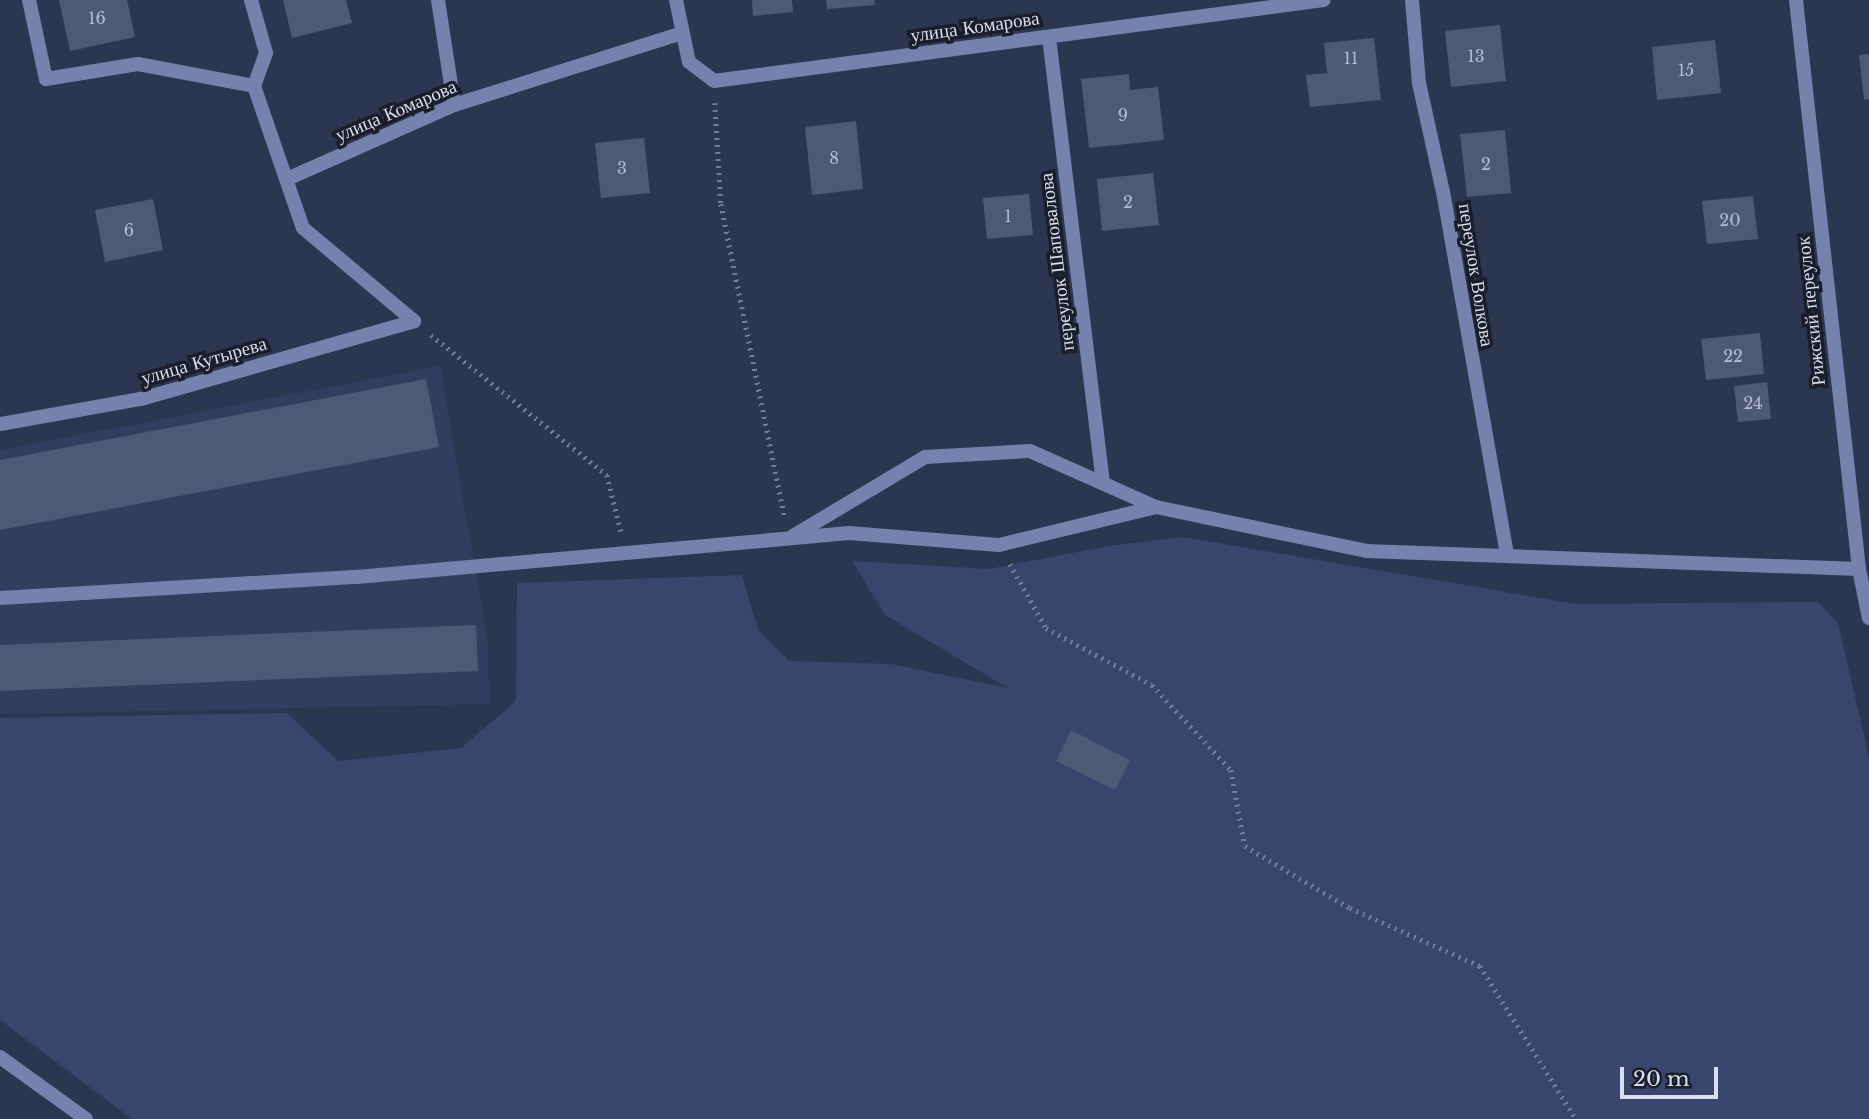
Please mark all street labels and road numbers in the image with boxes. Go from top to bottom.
street label: улица Комарова [909,7,1041,47]
street label: улица Комарова [332,75,460,147]
street label: переулок Шаповалова [1035,172,1079,352]
street label: переулок Волкова [1453,202,1499,348]
street label: Рижский переулок [1792,235,1830,387]
street label: улица Кутырева [139,332,269,390]

